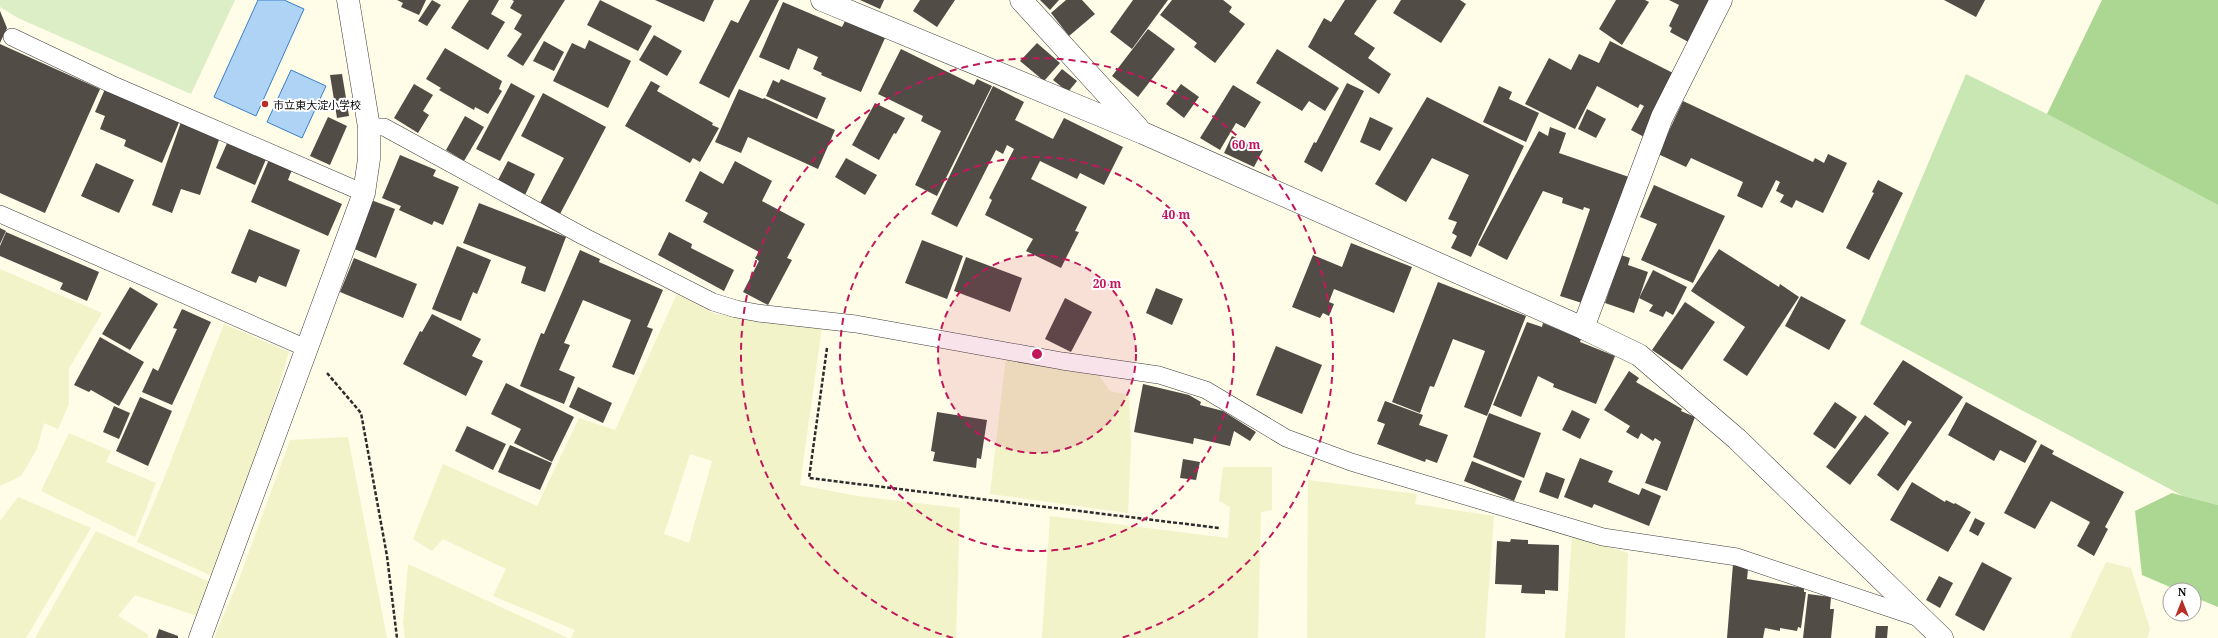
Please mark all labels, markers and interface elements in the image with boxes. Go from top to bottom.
place label: 市立東大淀小学校 [273,97,361,112]
marker: 市立東大淀小学校 [260,99,270,109]
text: 60 m [1232,136,1260,153]
text: 40 m [1162,206,1190,223]
text: 20 m [1093,275,1121,292]
centre of rings [1030,347,1044,361]
north arrow [2162,582,2202,622]
text: N [2178,584,2187,599]

